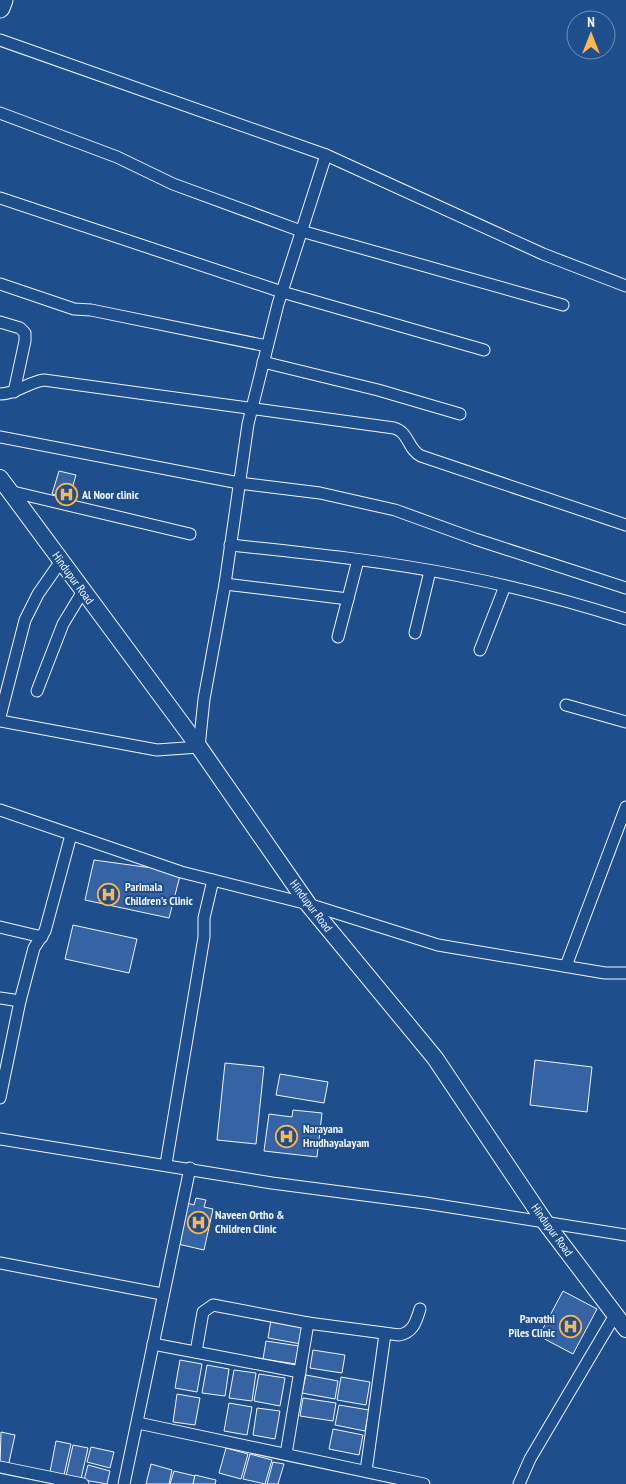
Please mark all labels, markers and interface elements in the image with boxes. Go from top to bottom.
north arrow [566,10,616,60]
text: N [587,13,595,31]
hospital icon: Al Noor clinic [54,483,78,507]
place label: Al Noor clinic [81,487,139,502]
street label: Hindupur Road [49,548,98,607]
street label: Hindupur Road [287,877,336,935]
place label: Parimala Children's Clinic [125,879,193,908]
hospital icon: Parimala Children's Clinic [97,882,121,906]
place label: Narayana Hrudhayalayam [303,1121,369,1150]
hospital icon: Narayana Hrudhayalayam [275,1124,299,1148]
street label: Hindupur Road [528,1200,577,1259]
place label: Naveen Ortho & Children Clinic [215,1207,284,1236]
hospital icon: Naveen Ortho & Children Clinic [187,1210,211,1234]
place label: Parvathi Piles Clinic [509,1311,556,1340]
hospital icon: Parvathi Piles Clinic [559,1314,583,1338]

